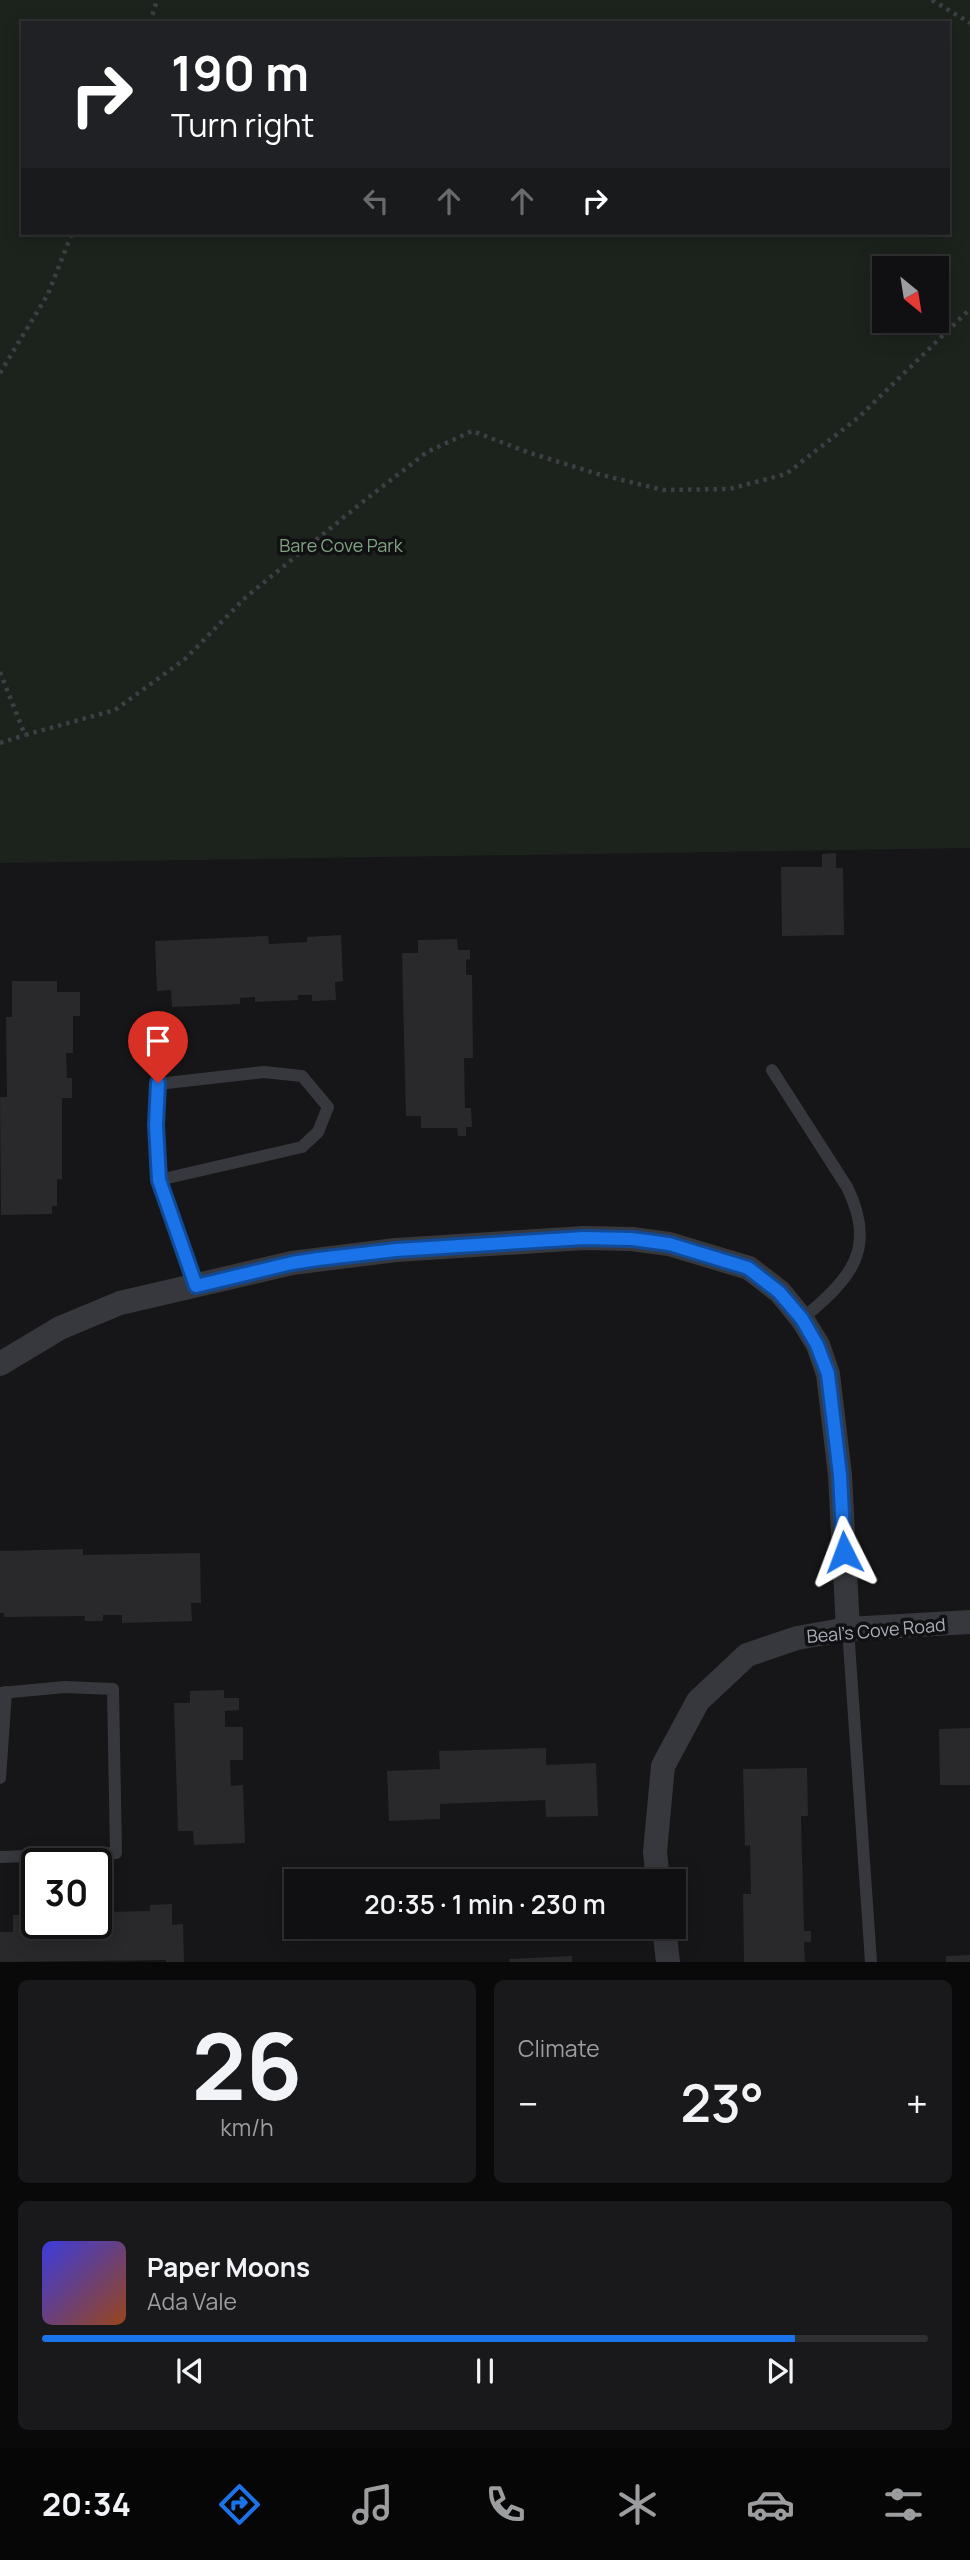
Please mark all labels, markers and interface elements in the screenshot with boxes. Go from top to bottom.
text: 190 m [171,39,309,106]
icon: right [56,49,147,140]
text: Turn right [171,103,314,147]
icon: left [357,182,395,220]
icon: ahead [430,182,468,220]
icon: ahead [503,182,541,220]
icon: right [576,182,614,220]
north arrow [872,256,948,332]
map controls [872,256,949,333]
park label: Bare Cove Park [279,533,404,557]
pin [128,1011,188,1083]
icon: arrive [139,1022,177,1060]
position arrow [807,1515,881,1589]
street label: Beal's Cove Road [806,1612,946,1648]
speed limit sign: 30 [21,1848,112,1939]
text: 20:35 · 1 min · 230 m [364,1886,606,1922]
text: 26 [192,2003,302,2127]
text: Climate [518,2032,600,2064]
text: 23° [680,2067,764,2138]
text: − [518,2077,539,2129]
text: + [906,2077,928,2129]
text: km/h [220,2111,274,2143]
text: Paper Moons [147,2249,310,2285]
text: Ada Vale [147,2285,237,2317]
icon: previous [171,2352,209,2390]
icon: pause [466,2352,504,2390]
icon: next [761,2352,799,2390]
icon: directions [215,2480,264,2529]
icon: music [348,2480,397,2529]
icon: phone [481,2480,530,2529]
icon: climate [613,2480,662,2529]
icon: car [746,2480,795,2529]
icon: filters [879,2480,928,2529]
text: 20:34 [42,2482,131,2526]

